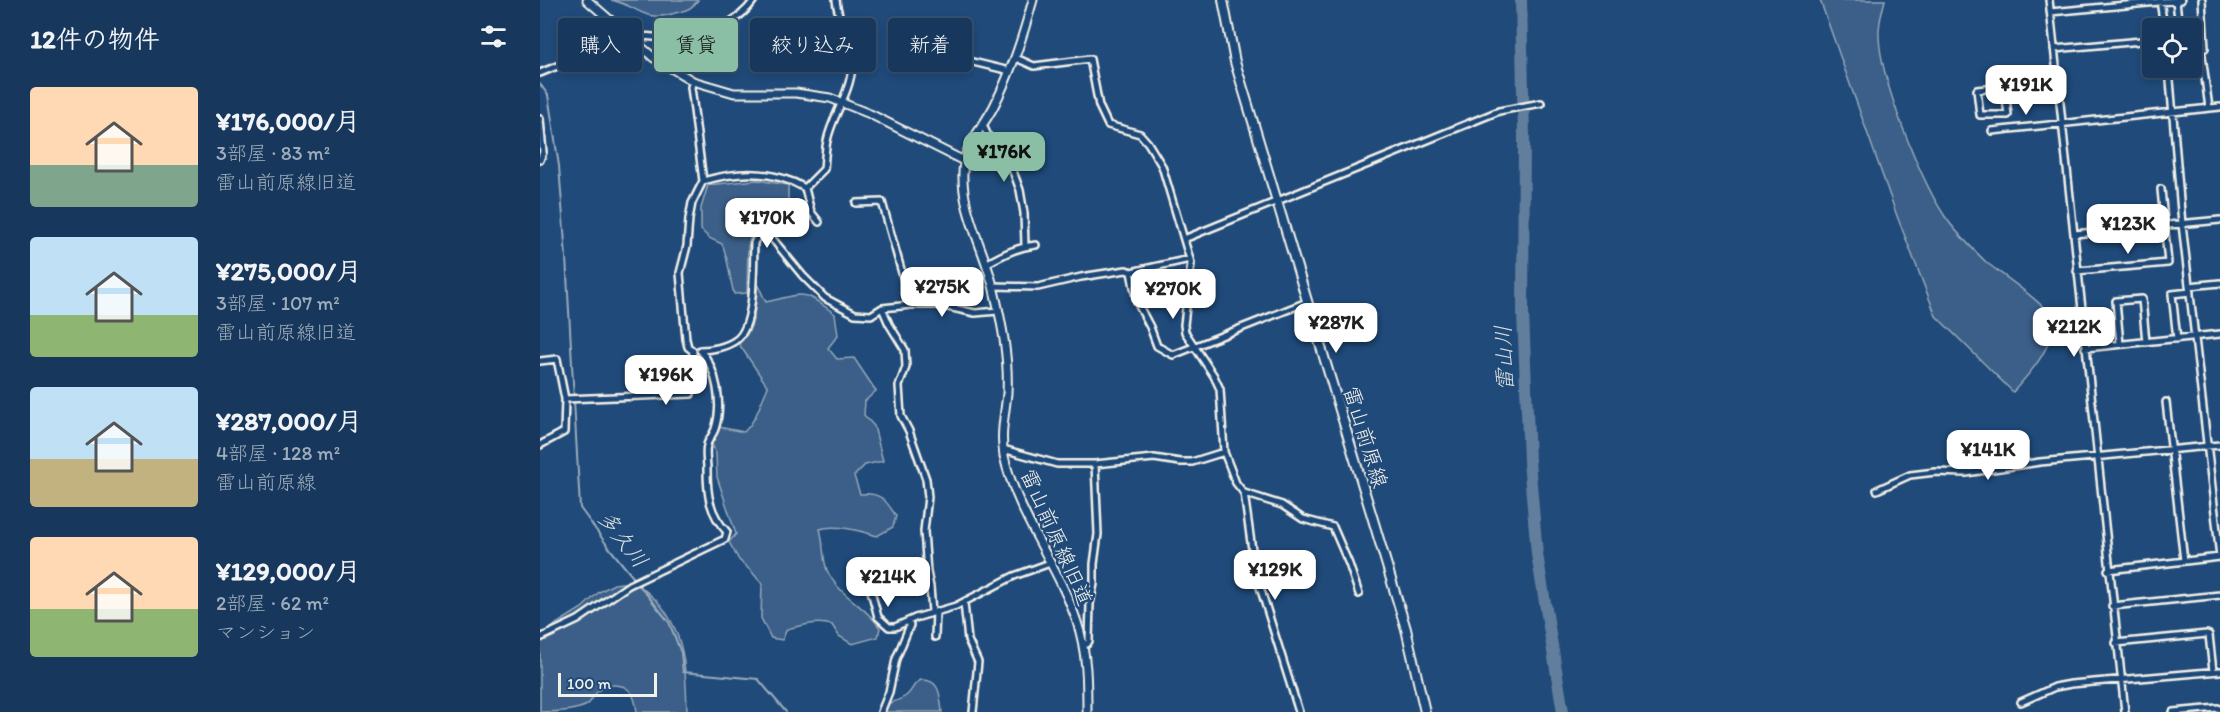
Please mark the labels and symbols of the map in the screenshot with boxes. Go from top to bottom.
pin: ¥191K [1984,65,2068,116]
pin: ¥176K [962,132,1046,183]
pin: ¥170K [725,198,809,249]
pin: ¥123K [2086,204,2170,255]
pin: ¥275K [900,267,984,318]
pin: ¥270K [1131,269,1215,320]
pin: ¥287K [1294,303,1378,354]
pin: ¥212K [2032,307,2116,358]
water label: 雷山川 [1489,325,1519,391]
pin: ¥196K [624,355,708,406]
street label: 雷山前原線 [1339,383,1393,491]
pin: ¥141K [1946,430,2030,481]
street label: 雷山前原線旧道 [1016,465,1098,609]
water label: 多久川 [592,505,654,573]
pin: ¥129K [1233,550,1317,601]
pin: ¥214K [846,557,930,608]
scale bar [558,670,657,698]

